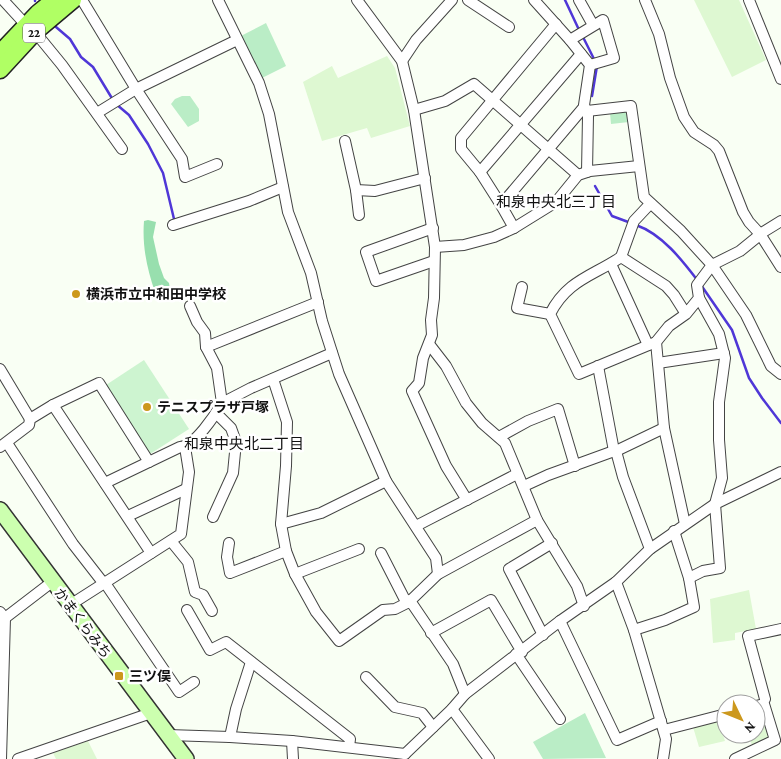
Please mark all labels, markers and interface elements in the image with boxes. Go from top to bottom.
road number: 22 [23,23,45,42]
district label: 和泉中央北三丁目 [496,193,616,210]
place label: 横浜市立中和田中学校 [86,286,226,302]
marker: 横浜市立中和田中学校 [70,288,82,300]
place label: テニスプラザ戸塚 [157,399,269,415]
marker: テニスプラザ戸塚 [141,401,153,413]
district label: 和泉中央北二丁目 [184,435,304,452]
street label: かまくらみち [51,585,115,661]
place label: 三ツ俣 [129,668,171,684]
marker: 三ツ俣 [113,670,125,682]
north arrow [716,694,766,744]
text: N [741,719,760,737]

